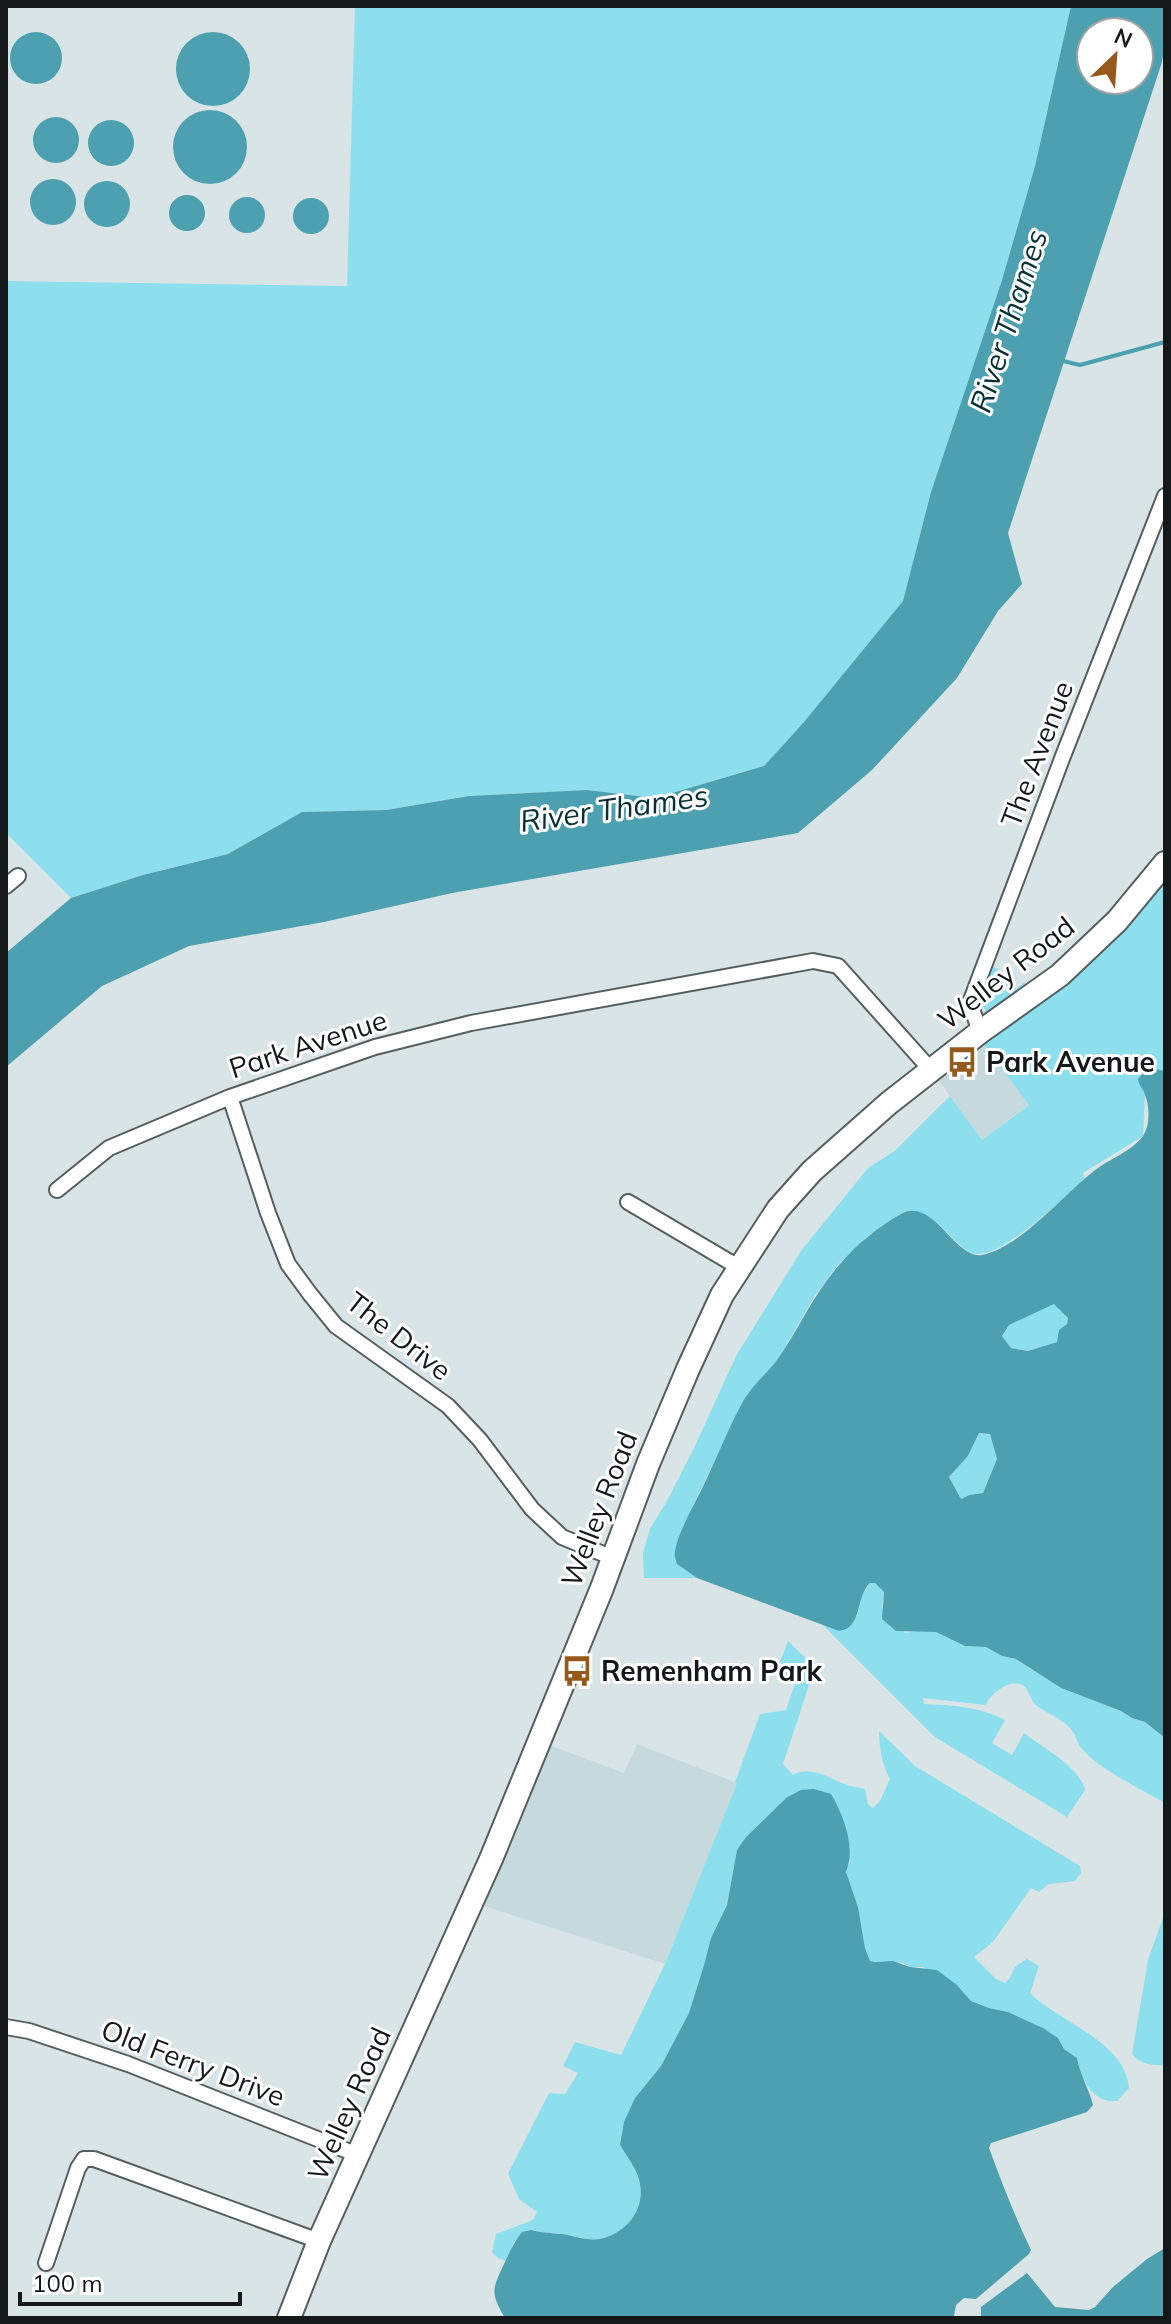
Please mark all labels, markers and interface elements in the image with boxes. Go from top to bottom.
north arrow [1075,16,1155,96]
text: N [1110,22,1137,54]
water label: River Thames [961,225,1055,417]
street label: The Avenue [993,676,1080,832]
water label: River Thames [517,776,711,840]
street label: Welley Road [930,908,1081,1037]
street label: Park Avenue [225,1002,391,1085]
place label: Park Avenue [986,1044,1155,1079]
bus stop icon: Park Avenue [945,1045,979,1079]
street label: The Drive [340,1284,459,1387]
street label: Welley Road [553,1426,644,1592]
place label: Remenham Park [601,1653,822,1688]
bus stop icon: Remenham Park [560,1654,594,1688]
street label: Old Ferry Drive [96,2011,290,2114]
street label: Welley Road [299,2022,398,2186]
scale bar [20,2256,240,2306]
text: 100 m [32,2268,103,2298]

